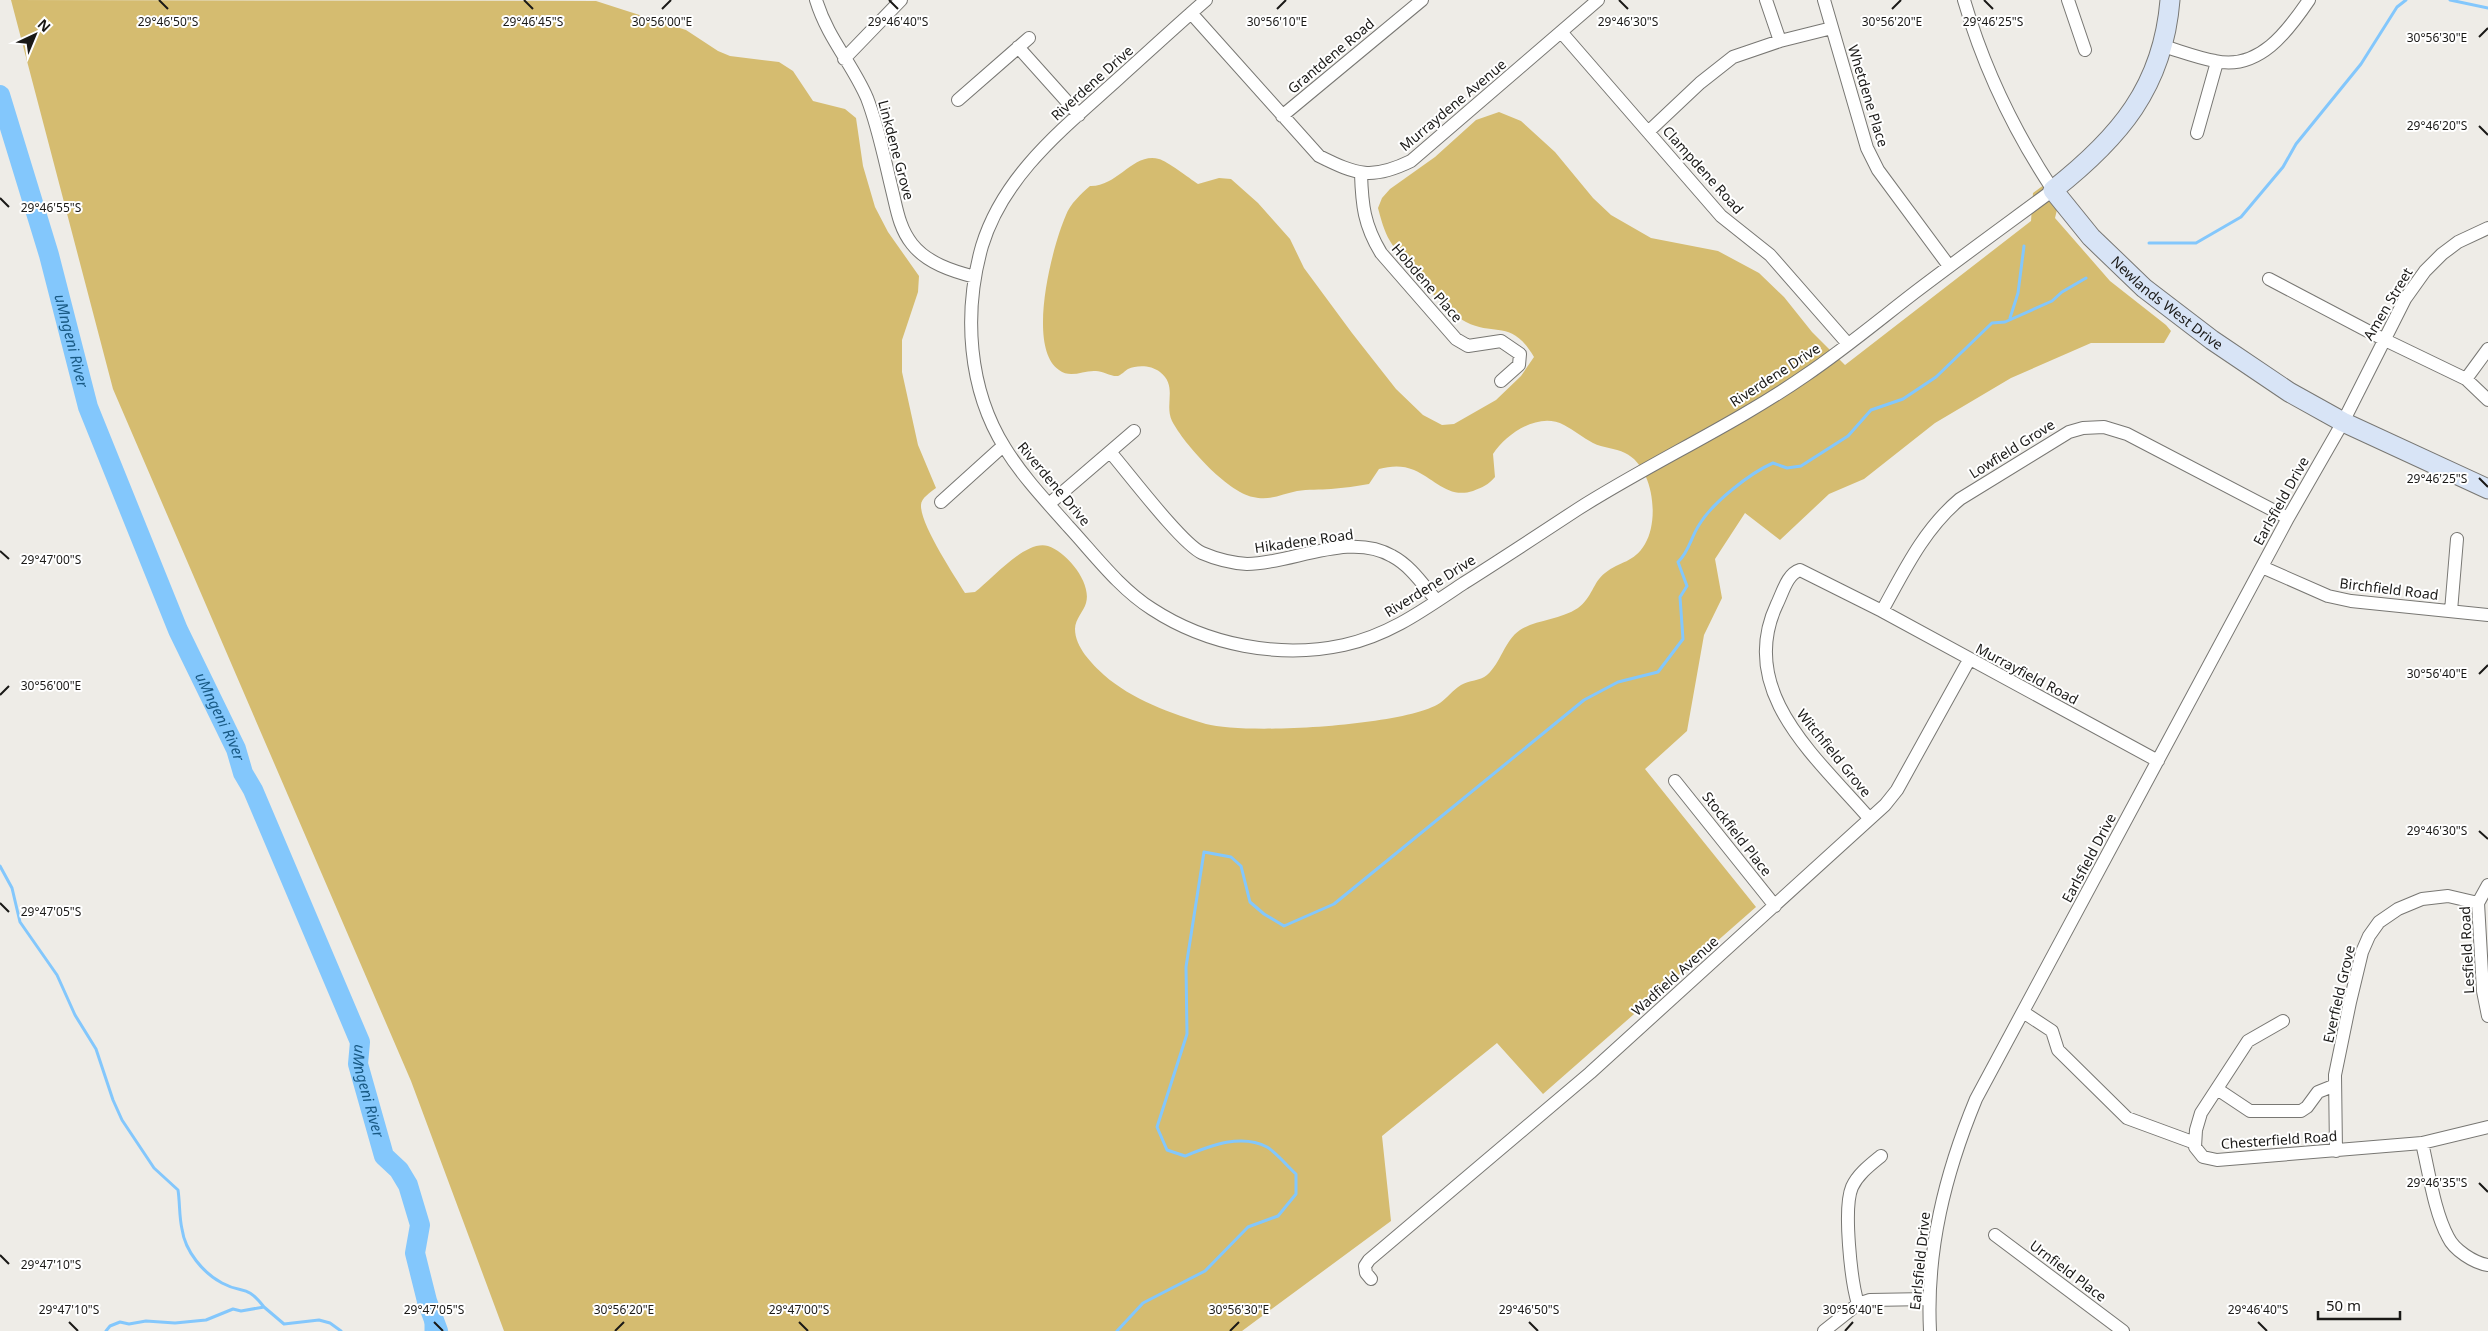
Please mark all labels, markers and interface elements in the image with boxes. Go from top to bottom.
north arrow [10,10,60,60]
text: 29°46'50"S [138,13,199,30]
text: 29°46'45"S [503,13,564,30]
text: 30°56'00"E [632,13,692,30]
text: 29°46'40"S [868,13,929,30]
text: 30°56'10"E [1247,13,1307,30]
text: 29°46'30"S [1598,13,1659,30]
text: 30°56'20"E [1862,13,1922,30]
text: 29°46'25"S [1963,13,2024,30]
text: N [34,14,55,36]
street label: Grantdene Road [1283,14,1378,97]
text: 30°56'30"E [2407,29,2467,46]
street label: Riverdene Drive [1047,41,1137,125]
street label: Whetdene Place [1844,42,1893,149]
street label: Murraydene Avenue [1395,54,1510,155]
street label: Linkdene Grove [874,98,919,202]
text: 29°46'20"S [2407,117,2468,134]
street label: Clampdene Road [1659,122,1748,218]
text: 29°46'55"S [21,199,82,216]
street label: Hobdene Place [1388,239,1467,326]
street label: Newlands West Drive [2107,251,2227,354]
street label: Amen Street [2358,264,2417,343]
water label: uMngeni River [50,292,94,390]
street label: Riverdene Drive [1726,338,1824,411]
street label: Lowfield Grove [1965,415,2058,482]
street label: Riverdene Drive [1014,438,1095,530]
street label: Earlsfield Drive [2248,453,2313,548]
text: 29°46'25"S [2407,470,2468,487]
street label: Hikadene Road [1253,524,1355,557]
street label: Riverdene Drive [1381,550,1479,621]
text: 29°47'00"S [21,551,82,568]
street label: Birchfield Road [2339,573,2440,604]
street label: Murrayfield Road [1973,639,2082,709]
text: 30°56'40"E [2407,665,2467,682]
water label: uMngeni River [191,669,250,764]
text: 30°56'00"E [21,677,81,694]
street label: Witchfield Grove [1793,705,1876,801]
street label: Stockfield Place [1698,788,1776,880]
street label: Earlsfield Drive [2057,810,2120,906]
text: 29°46'30"S [2407,822,2468,839]
text: 29°47'05"S [21,903,82,920]
street label: Lesfield Road [2455,906,2478,994]
street label: Wadfield Avenue [1627,932,1722,1020]
street label: Everfield Grove [2318,943,2359,1045]
water label: uMngeni River [349,1044,390,1141]
street label: Chesterfield Road [2220,1126,2338,1153]
text: 29°46'35"S [2407,1174,2468,1191]
street label: Earlsfield Drive [1905,1211,1934,1311]
street label: Urnfield Place [2026,1236,2111,1306]
text: 29°47'10"S [21,1256,82,1273]
scale bar [2318,1288,2400,1320]
text: 50 m [2326,1295,2361,1315]
text: 29°47'10"S [39,1301,100,1318]
text: 29°47'05"S [404,1301,465,1318]
text: 30°56'20"E [594,1301,654,1318]
text: 29°47'00"S [769,1301,830,1318]
text: 30°56'30"E [1209,1301,1269,1318]
text: 29°46'50"S [1499,1301,1560,1318]
text: 30°56'40"E [1823,1301,1883,1318]
text: 29°46'40"S [2228,1301,2289,1318]

